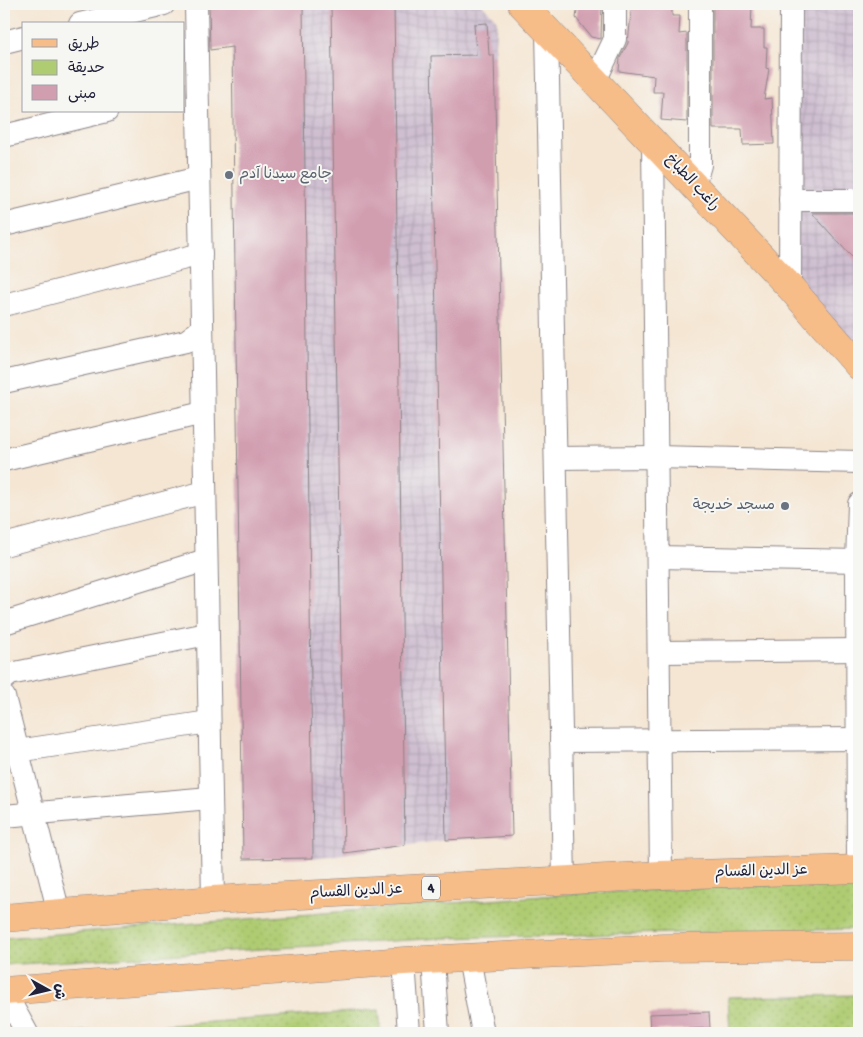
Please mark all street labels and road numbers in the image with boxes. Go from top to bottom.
street label: راغب الطباخ [661,151,723,215]
street label: عز الدين القسام [714,861,808,884]
road number: 4 [422,876,440,900]
street label: عز الدين القسام [309,881,403,904]

